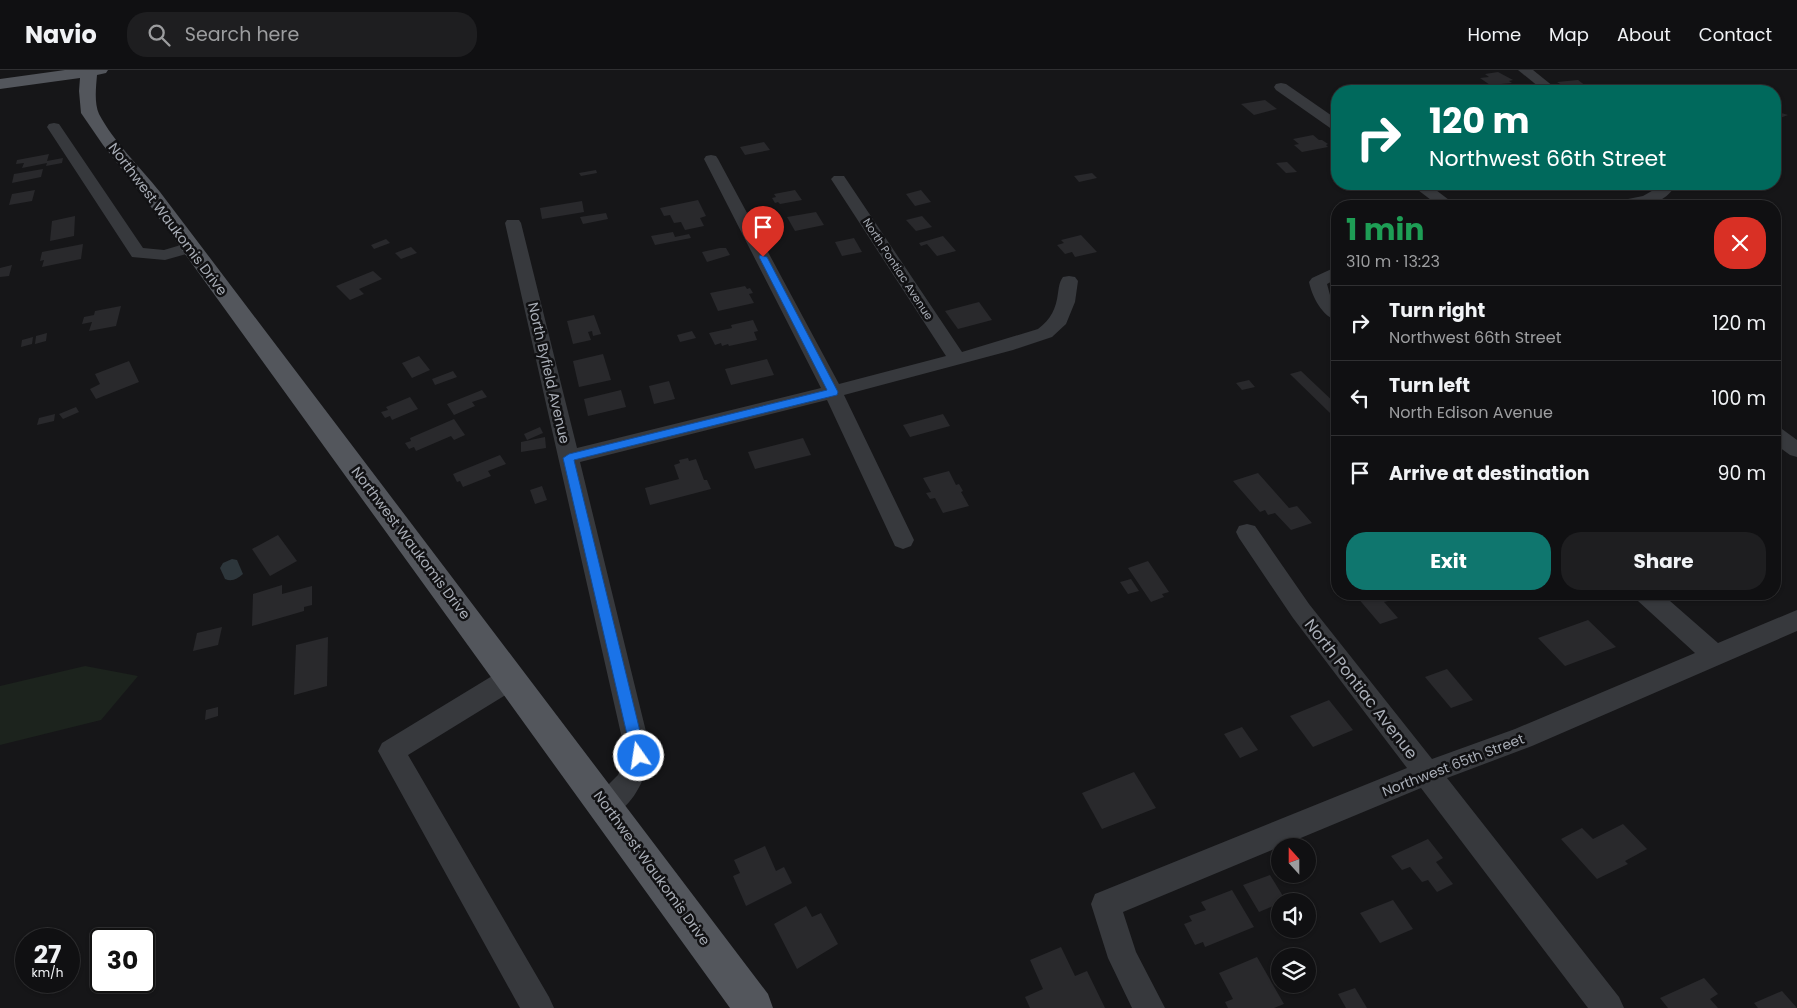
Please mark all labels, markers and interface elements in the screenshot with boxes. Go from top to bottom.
search box [127,12,477,57]
text: Navio [25,18,97,51]
icon: search [145,21,173,49]
text: Search here [185,21,299,48]
text: Home [1467,22,1521,47]
text: Map [1549,22,1589,47]
text: About [1617,22,1671,47]
text: Contact [1699,22,1772,47]
text: 120 m [1429,96,1529,145]
icon: right [1346,105,1411,170]
street label: Northwest Waukomis Drive [104,138,232,300]
text: Northwest 66th Street [1429,143,1666,174]
pin [742,206,784,257]
text: 1 min [1346,208,1424,251]
icon: arrive [749,213,777,241]
street label: North Pontiac Avenue [859,215,937,323]
button: close [1714,217,1766,269]
text: 310 m · 13:23 [1346,250,1440,273]
text: Turn right [1389,297,1485,324]
street label: North Byfield Avenue [523,300,575,446]
icon: right [1346,309,1374,337]
text: 120 m [1712,310,1766,337]
text: Northwest 66th Street [1389,326,1562,349]
text: Turn left [1389,372,1470,399]
icon: left [1346,384,1374,412]
text: 100 m [1711,385,1766,412]
text: North Edison Avenue [1389,401,1553,424]
icon: arrive [1346,459,1374,487]
text: Arrive at destination [1389,460,1590,487]
text: 90 m [1717,460,1766,487]
street label: Northwest Waukomis Drive [347,462,475,624]
button: Exit [1346,532,1551,590]
button: Share [1561,532,1766,590]
street label: North Pontiac Avenue [1299,614,1423,764]
position arrow [612,729,664,781]
street label: Northwest 65th Street [1379,729,1527,801]
street label: Northwest Waukomis Drive [589,787,715,950]
north arrow [1271,838,1316,882]
map controls [1271,838,1316,993]
button: sound [1271,893,1316,938]
speed limit sign: 30 [90,928,155,993]
text: 27 [34,937,61,972]
button: layers [1271,948,1316,993]
text: km/h [32,964,63,981]

